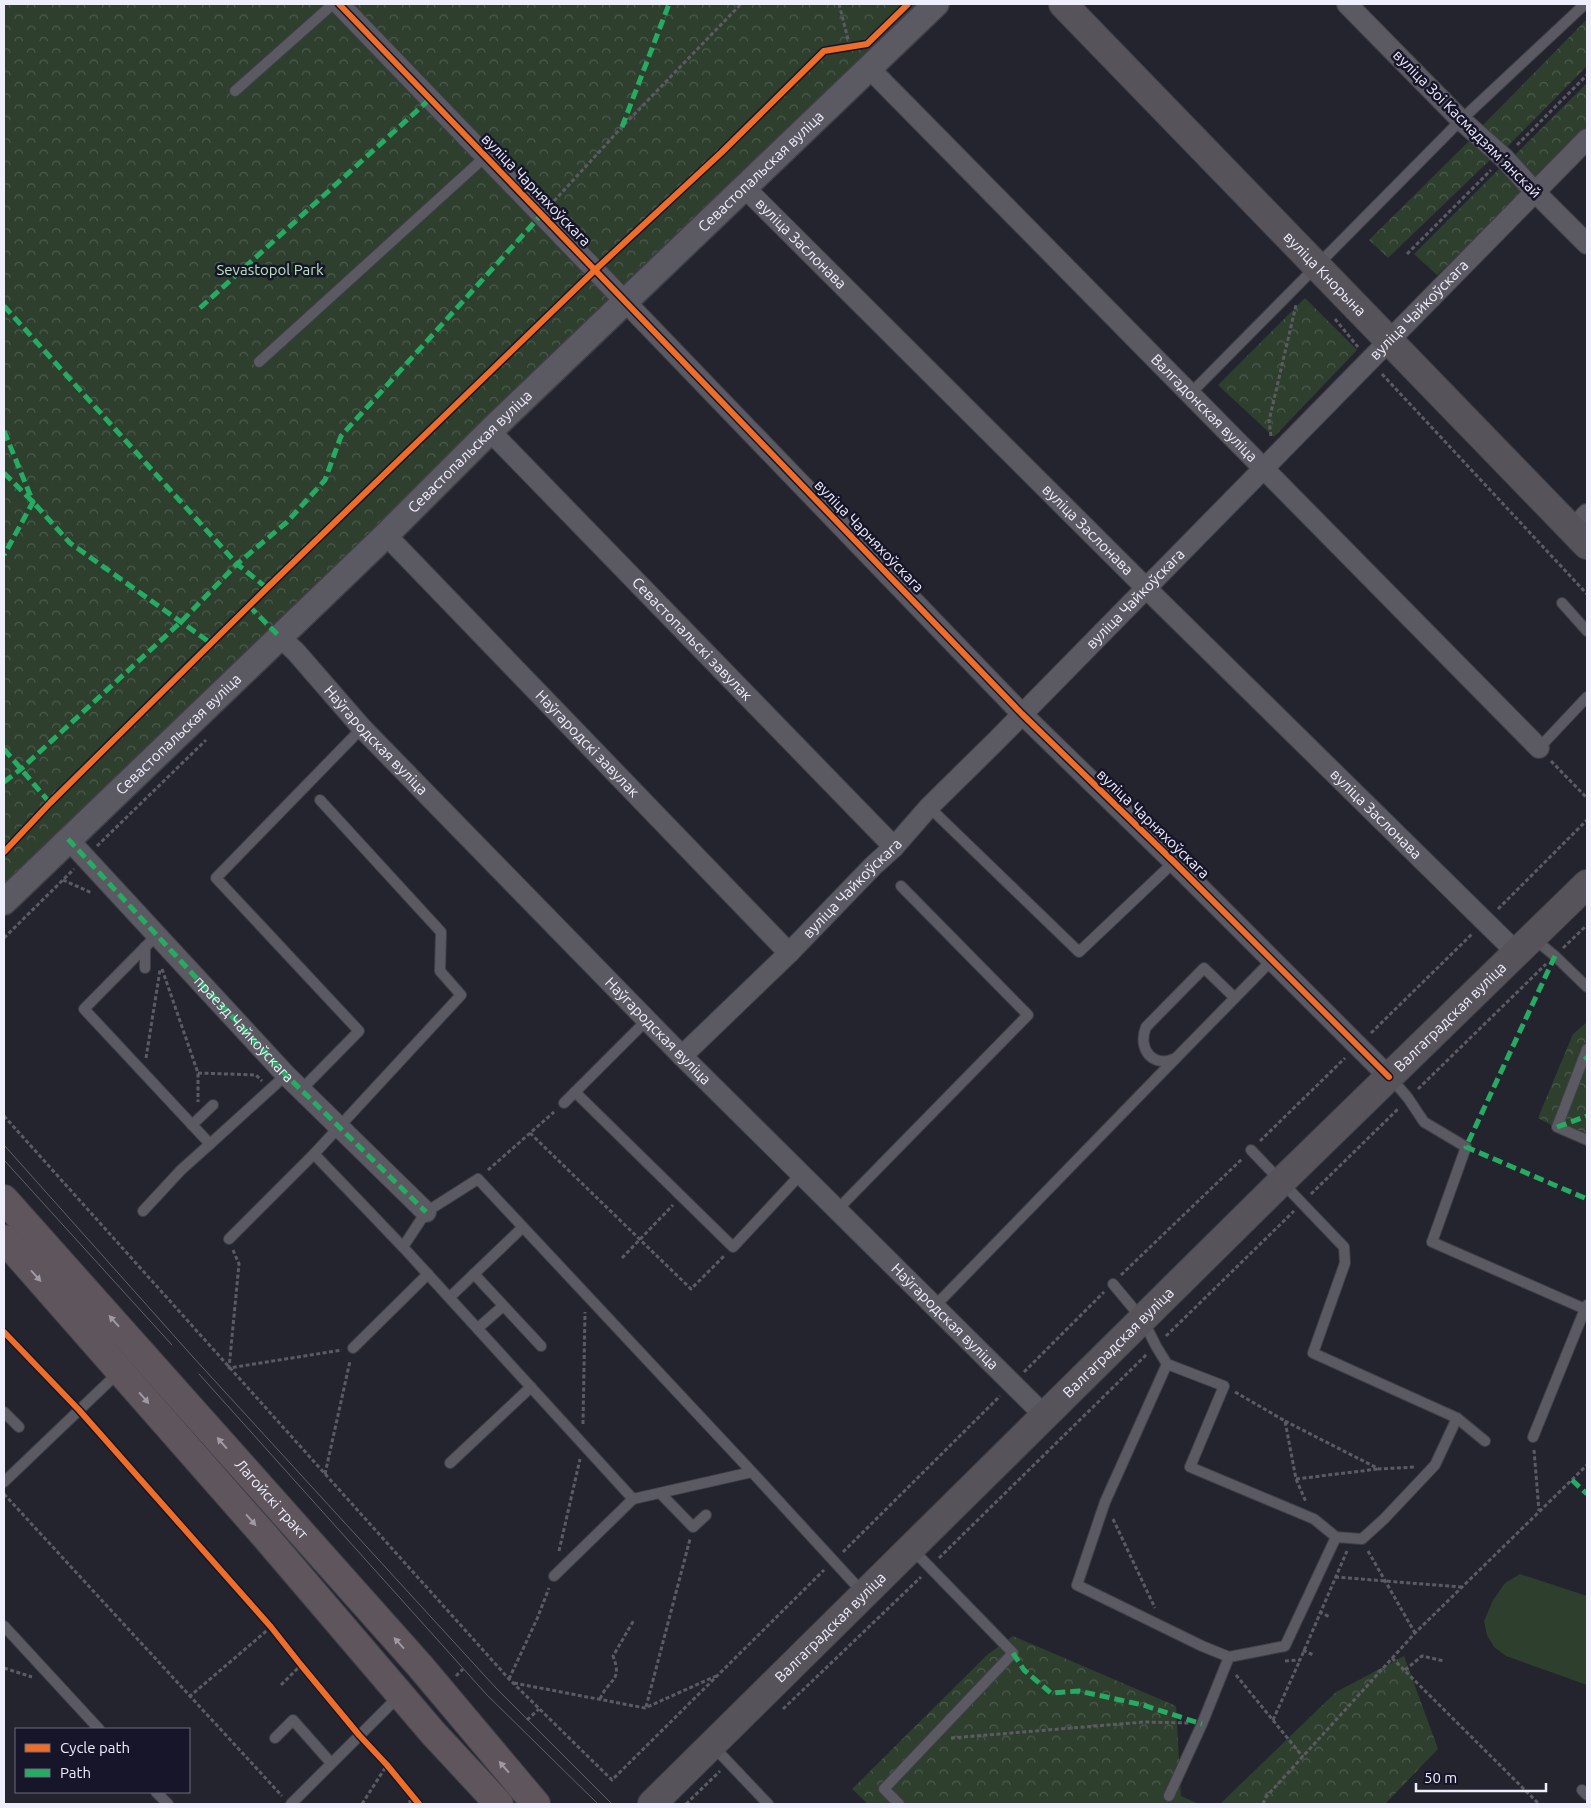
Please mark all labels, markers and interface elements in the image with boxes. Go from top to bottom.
street label: вуліца Зоі Касмадзямʼянскай [1390,46,1545,201]
street label: Севастопальская вуліца [694,107,827,235]
street label: вуліца Чарняхоўскага [478,130,594,249]
street label: вуліца Заслонава [752,195,850,292]
street label: вуліца Кнорына [1280,228,1370,319]
street label: вуліца Чайкоўскага [1366,256,1471,363]
park label: Sevastopol Park [216,261,324,278]
street label: Валгадонская вуліца [1148,350,1261,465]
street label: Севастопальская вуліца [404,387,535,516]
street label: вуліца Чарняхоўскага [811,476,927,595]
street label: вуліца Заслонава [1039,481,1137,578]
street label: вуліца Чайкоўскага [1082,545,1188,652]
street label: Севастопальскі завулак [629,574,756,704]
street label: Севастопальская вуліца [112,670,244,798]
street label: Наўгародская вуліца [321,682,431,798]
street label: Наўгародскі завулак [532,686,643,801]
street label: вуліца Заслонава [1327,765,1425,862]
street label: вуліца Чарняхоўскага [1094,766,1213,882]
street label: вуліца Чайкоўскага [799,835,905,941]
street label: Валгаградская вуліца [1391,959,1509,1075]
street label: праезд Чайкоўскага [191,972,297,1086]
street label: Наўгародская вуліца [602,973,715,1088]
street label: Наўгародская вуліца [888,1260,1002,1373]
one-way arrow [30,1269,42,1281]
street label: Валгаградская вуліца [1059,1284,1177,1401]
one-way arrow [108,1316,120,1328]
one-way arrow [138,1391,149,1404]
one-way arrow [216,1437,227,1450]
street label: Лагойскі тракт [232,1455,312,1543]
one-way arrow [245,1513,256,1526]
street label: Валгаградская вуліца [771,1569,889,1686]
one-way arrow [393,1638,405,1650]
legend [15,1728,190,1793]
text: Cycle path [60,1739,130,1756]
scale bar [1416,1760,1546,1792]
one-way arrow [498,1762,510,1774]
text: Path [60,1764,91,1781]
text: 50 m [1424,1769,1457,1786]

